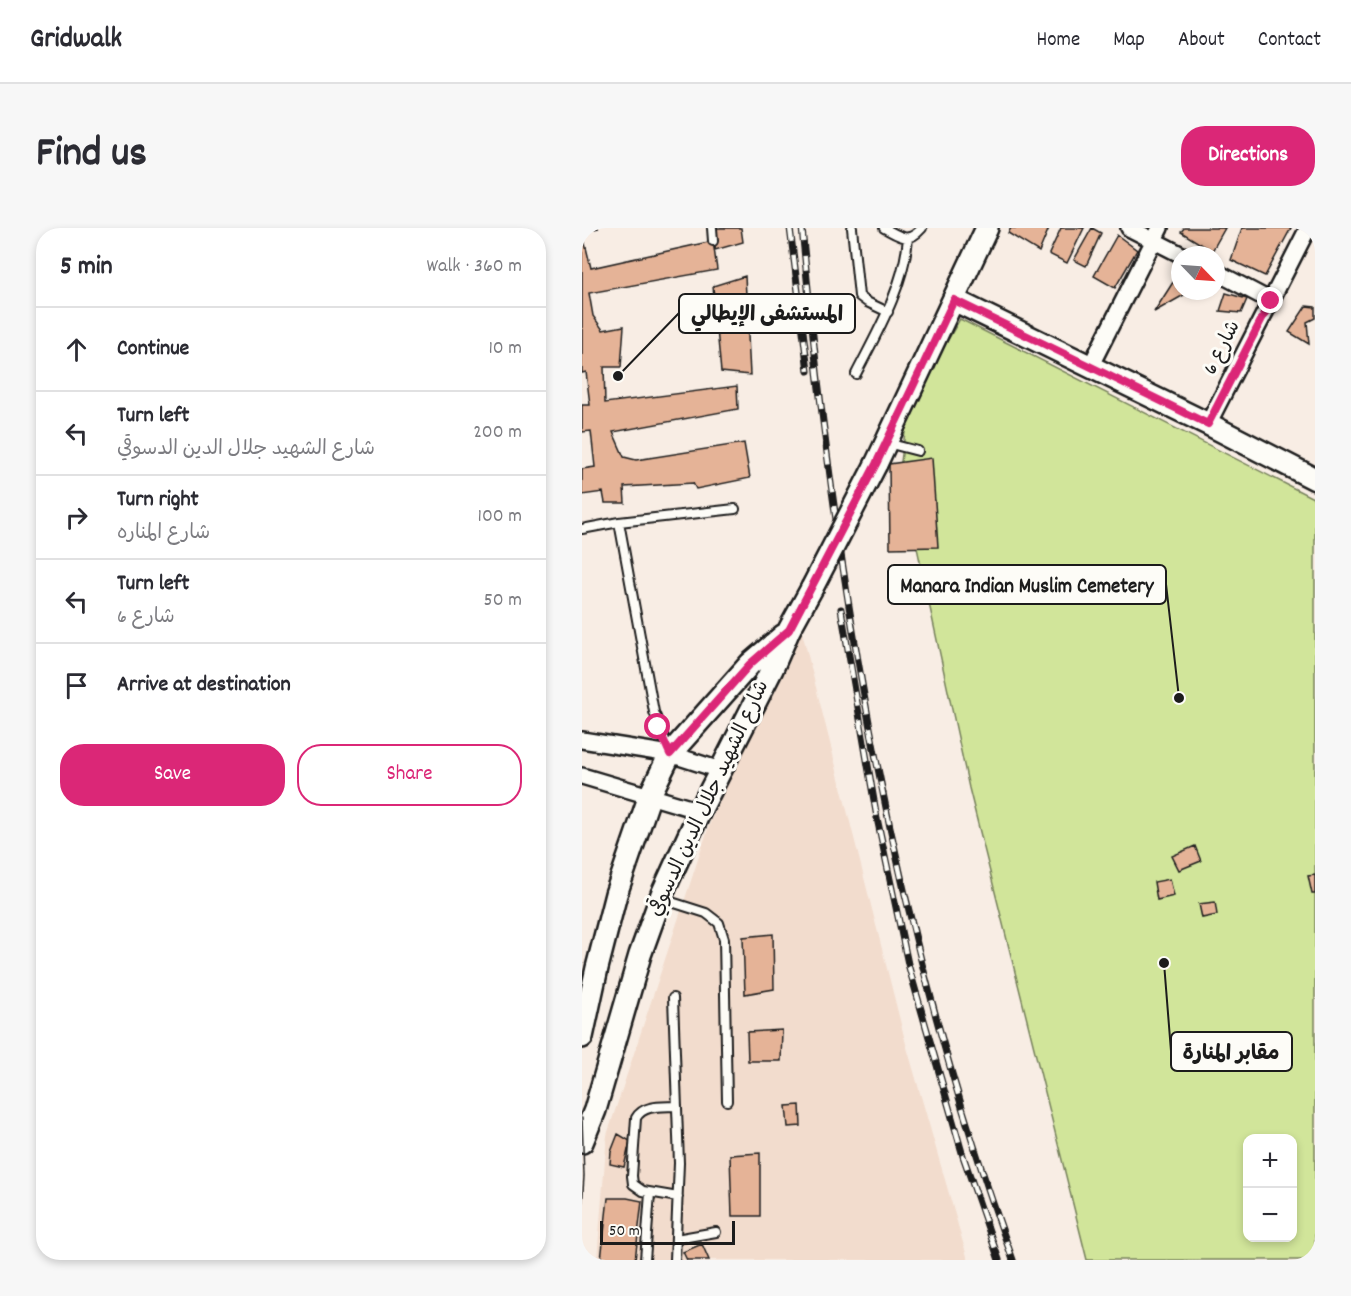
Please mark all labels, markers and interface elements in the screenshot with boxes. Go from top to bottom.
text: Gridwalk [30,21,122,61]
text: Home [1036,26,1080,56]
text: Map [1113,26,1145,56]
text: About [1178,26,1225,56]
text: Contact [1258,26,1321,56]
text: Find us [36,126,147,186]
button: Directions [1181,126,1315,186]
north arrow [1171,246,1225,300]
text: 5 min [60,249,113,286]
text: Walk · 360 m [427,253,522,281]
route end [1257,287,1283,313]
callout: المستشفى الإيطالي [679,294,855,333]
text: المستشفى الإيطالي [691,301,843,332]
street label: شارع 6 [1197,316,1249,380]
icon: ahead [60,333,93,366]
text: Continue [117,334,189,365]
text: 10 m [488,335,522,363]
text: Turn left [117,401,189,432]
icon: left [60,417,93,450]
text: 200 m [473,419,522,447]
text: شارع الشهيد جلال الدين الدسوقي [117,436,375,464]
text: Turn right [117,485,199,516]
icon: right [60,501,93,534]
text: 100 m [478,503,522,531]
text: شارع المناره [117,520,210,548]
callout: Manara Indian Muslim Cemetery [888,565,1166,604]
text: Turn left [117,569,189,600]
text: Manara Indian Muslim Cemetery [900,573,1155,603]
icon: left [60,585,93,618]
text: 50 m [484,587,522,615]
text: شارع 6 [117,604,175,632]
icon: arrive [60,669,93,702]
text: Arrive at destination [117,670,291,701]
street label: شارع الشهيد جلال الدين الدسوقي [641,675,777,922]
route start [644,713,670,739]
button: Save [60,744,285,806]
button: Share [297,744,522,806]
callout: مقابر المنارة [1171,1032,1292,1071]
text: مقابر المنارة [1183,1040,1279,1070]
map controls [1243,1134,1297,1242]
button: + [1243,1134,1297,1188]
button: − [1243,1188,1297,1242]
scale bar [600,1218,735,1246]
text: 50 m [609,1220,640,1243]

